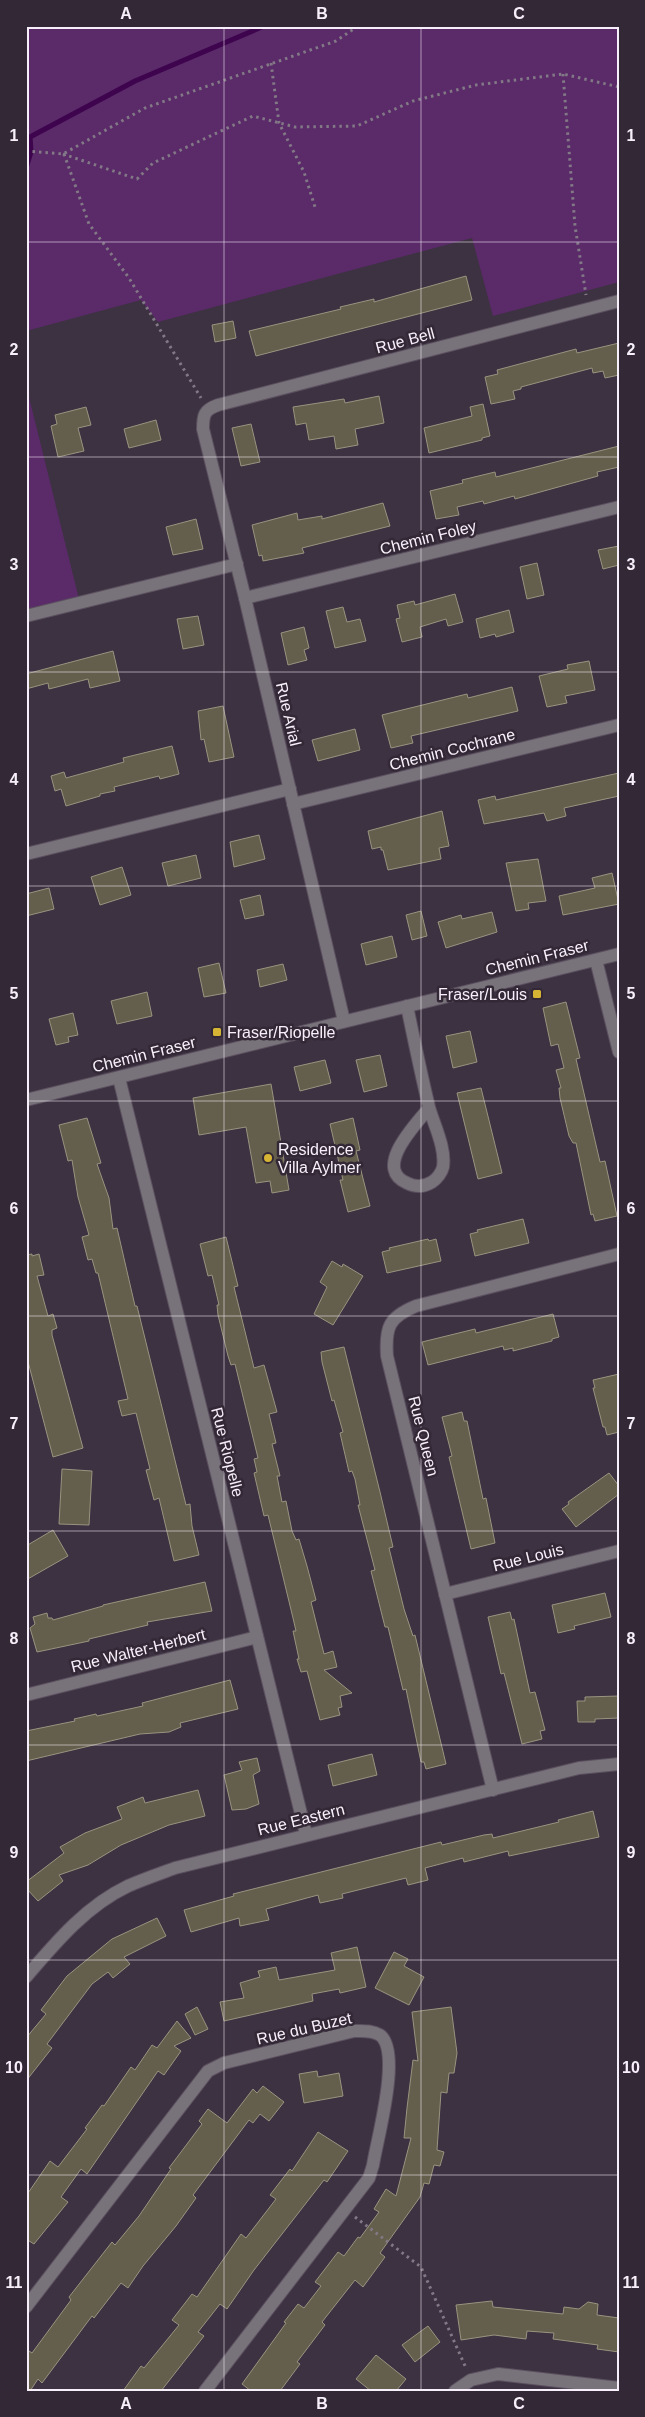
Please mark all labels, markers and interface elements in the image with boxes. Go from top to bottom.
text: A [120,5,132,22]
text: B [316,5,328,22]
text: C [513,5,525,22]
text: 1 [10,127,19,144]
text: 1 [627,127,636,144]
street label: Rue Bell [374,324,437,357]
text: 2 [10,341,19,358]
text: 2 [627,341,636,358]
street label: Chemin Foley [378,517,478,558]
text: 3 [10,556,19,573]
text: 3 [627,556,636,573]
street label: Rue Arial [273,681,304,748]
street label: Chemin Cochrane [388,726,517,773]
text: 4 [10,771,19,788]
text: 4 [627,771,636,788]
street label: Chemin Fraser [484,936,591,979]
text: 5 [10,985,19,1002]
text: 5 [627,985,636,1002]
place label: Fraser/Louis [438,986,527,1003]
marker: Fraser/Louis [531,988,543,1000]
place label: Fraser/Riopelle [227,1024,336,1041]
marker: Fraser/Riopelle [211,1026,223,1038]
street label: Chemin Fraser [91,1033,198,1076]
place label: Residence Villa Aylmer [278,1141,362,1176]
marker: Residence Villa Aylmer [262,1152,274,1164]
text: 6 [10,1200,19,1217]
text: 6 [627,1200,636,1217]
street label: Rue Queen [405,1394,442,1478]
street label: Rue Riopelle [208,1406,247,1499]
text: 7 [10,1415,19,1432]
text: 7 [627,1415,636,1432]
street label: Rue Louis [491,1541,565,1574]
street label: Rue Walter-Herbert [69,1625,208,1675]
text: 8 [10,1630,19,1647]
text: 8 [627,1630,636,1647]
street label: Rue Eastern [256,1800,346,1838]
text: 9 [10,1844,19,1861]
text: 9 [627,1844,636,1861]
street label: Rue du Buzet [255,2009,354,2048]
text: 10 [5,2059,23,2076]
text: 10 [622,2059,640,2076]
text: 11 [6,2274,23,2291]
text: 11 [623,2274,640,2291]
text: A [120,2395,132,2412]
text: B [316,2395,328,2412]
text: C [513,2395,525,2412]

